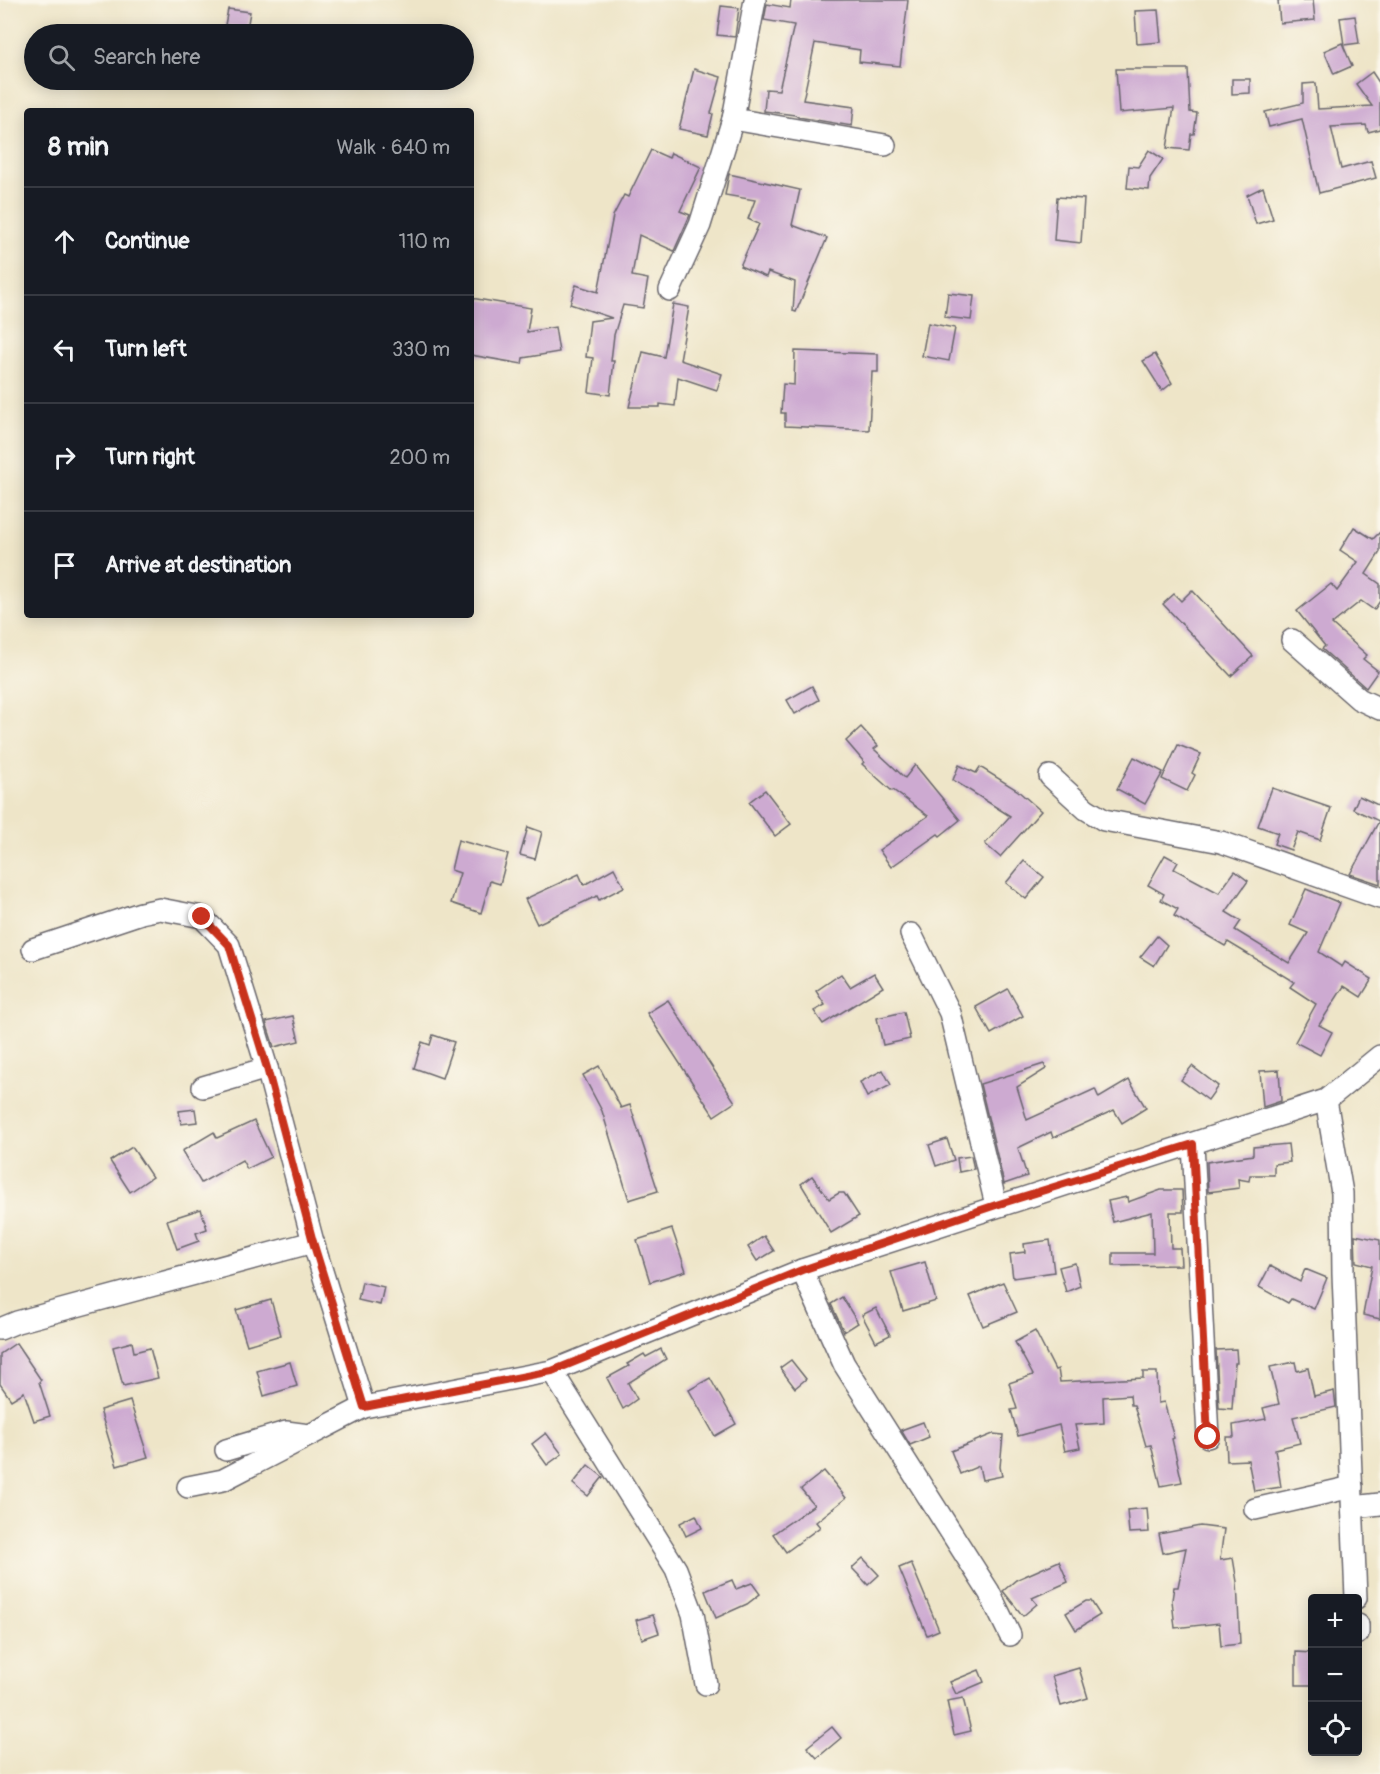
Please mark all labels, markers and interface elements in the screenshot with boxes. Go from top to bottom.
search box [24,24,474,90]
icon: search [45,41,78,74]
text: Search here [93,43,200,71]
text: 8 min [48,131,109,163]
text: Walk · 640 m [336,135,450,160]
icon: ahead [48,225,81,258]
text: Continue [105,227,189,255]
text: 110 m [399,229,450,254]
icon: left [48,333,81,366]
text: Turn left [105,335,187,363]
text: 330 m [392,337,450,362]
icon: right [48,441,81,474]
text: Turn right [105,443,195,471]
text: 200 m [389,445,450,470]
icon: arrive [48,549,81,582]
text: Arrive at destination [105,551,291,579]
route end [188,903,214,929]
route start [1194,1423,1220,1449]
map controls [1308,1594,1362,1756]
button: + [1308,1594,1362,1648]
button: − [1308,1648,1362,1702]
button: locate [1308,1702,1362,1756]

